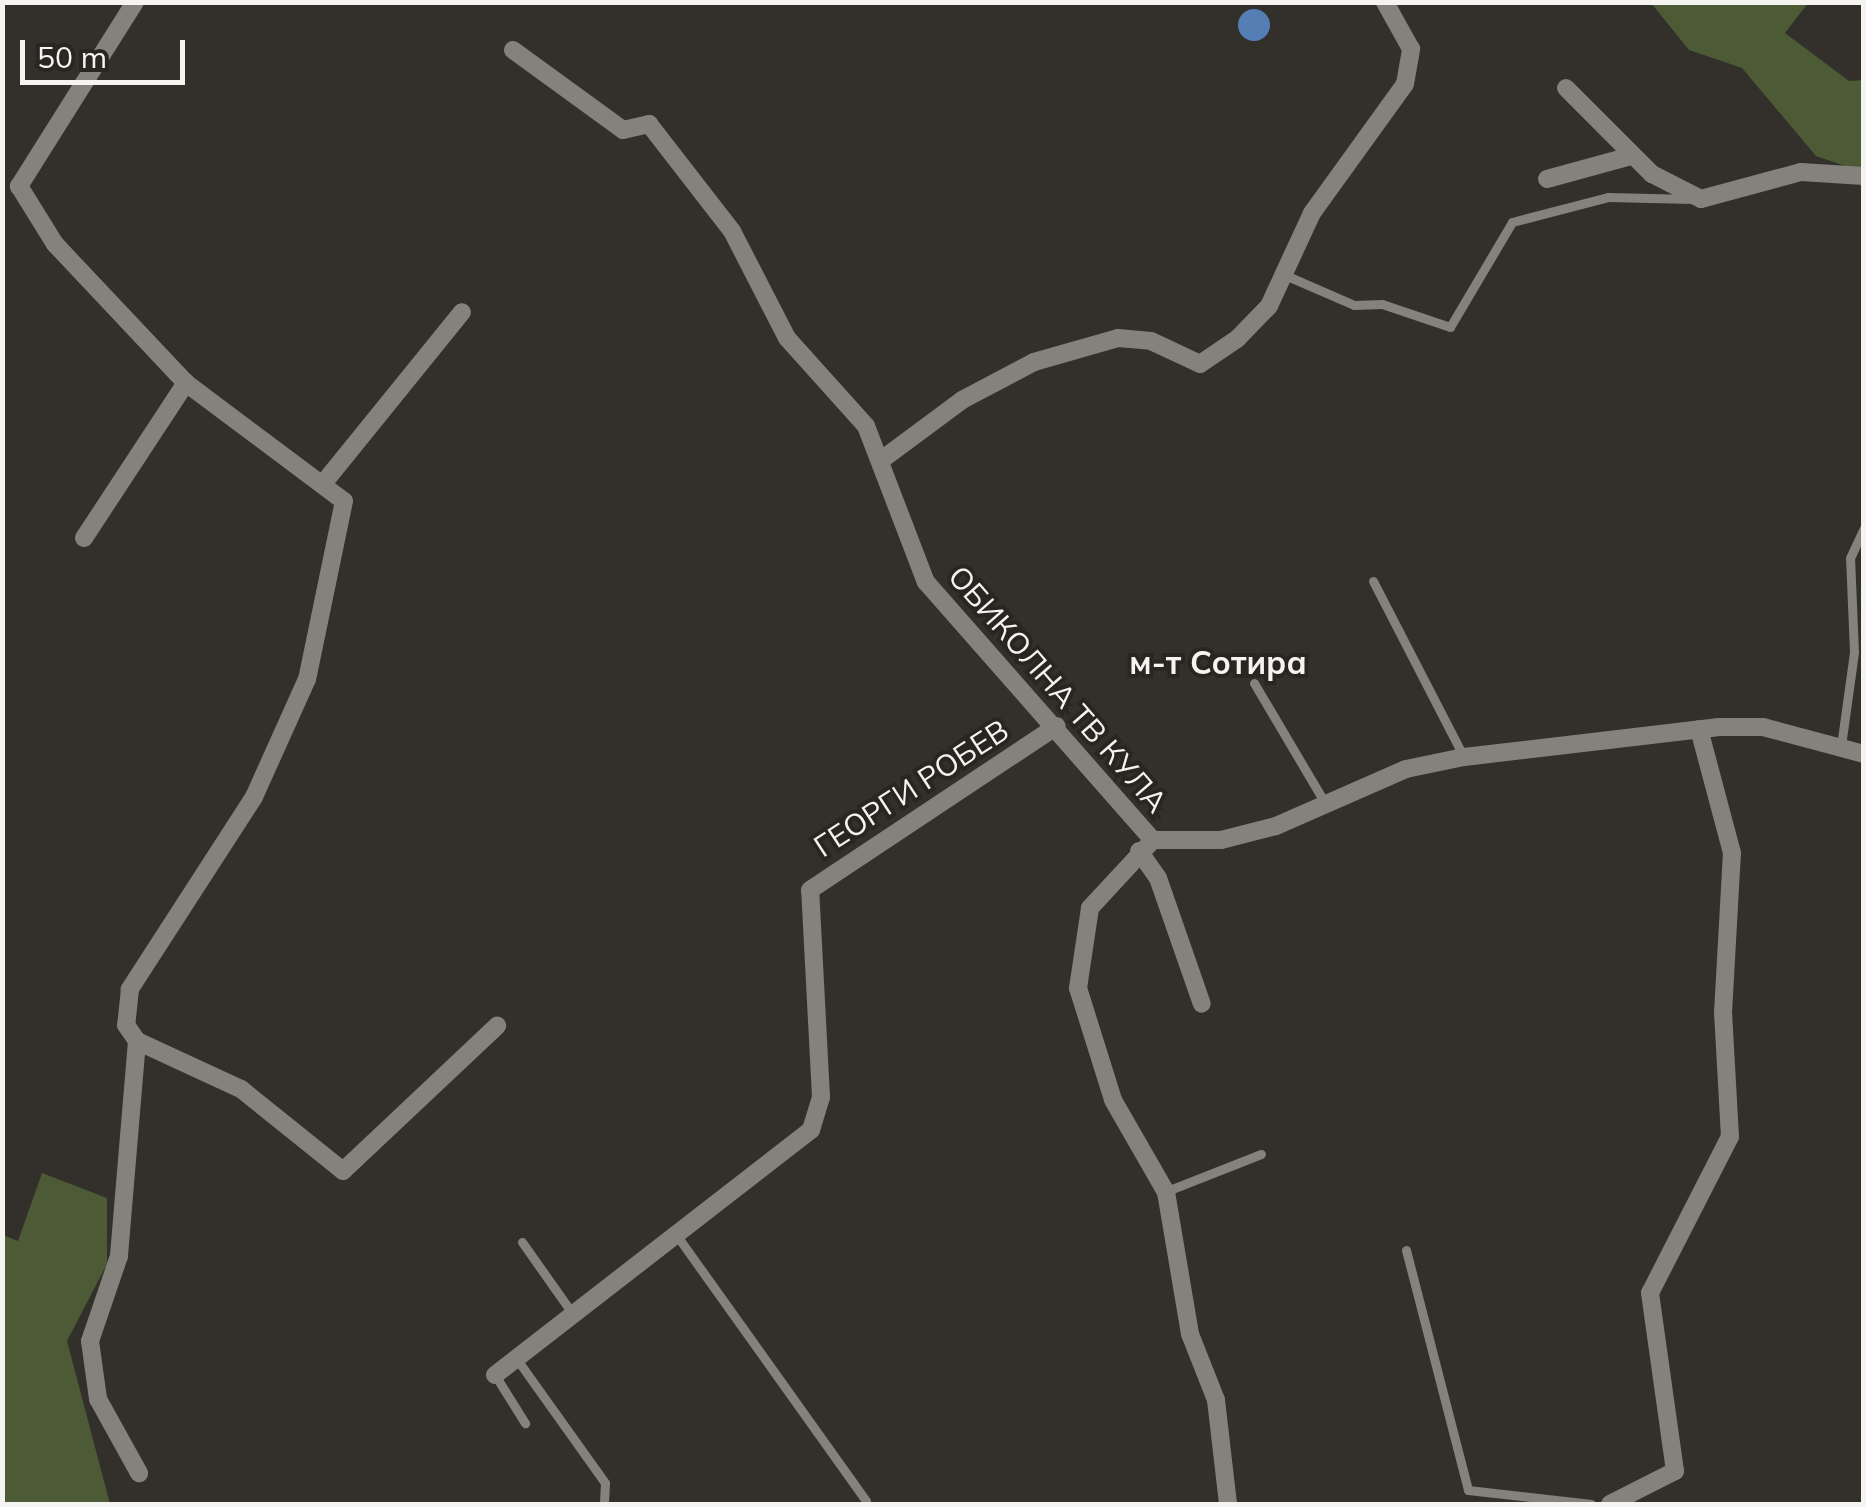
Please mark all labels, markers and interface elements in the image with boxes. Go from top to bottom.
scale bar [25,20,190,82]
text: 50 m [37,38,107,76]
street label: ОБИКОЛНА ТВ КУЛА [941,558,1175,820]
district label: м-т Сотира [1129,643,1307,681]
street label: ГЕОРГИ РОБЕВ [807,712,1015,864]

